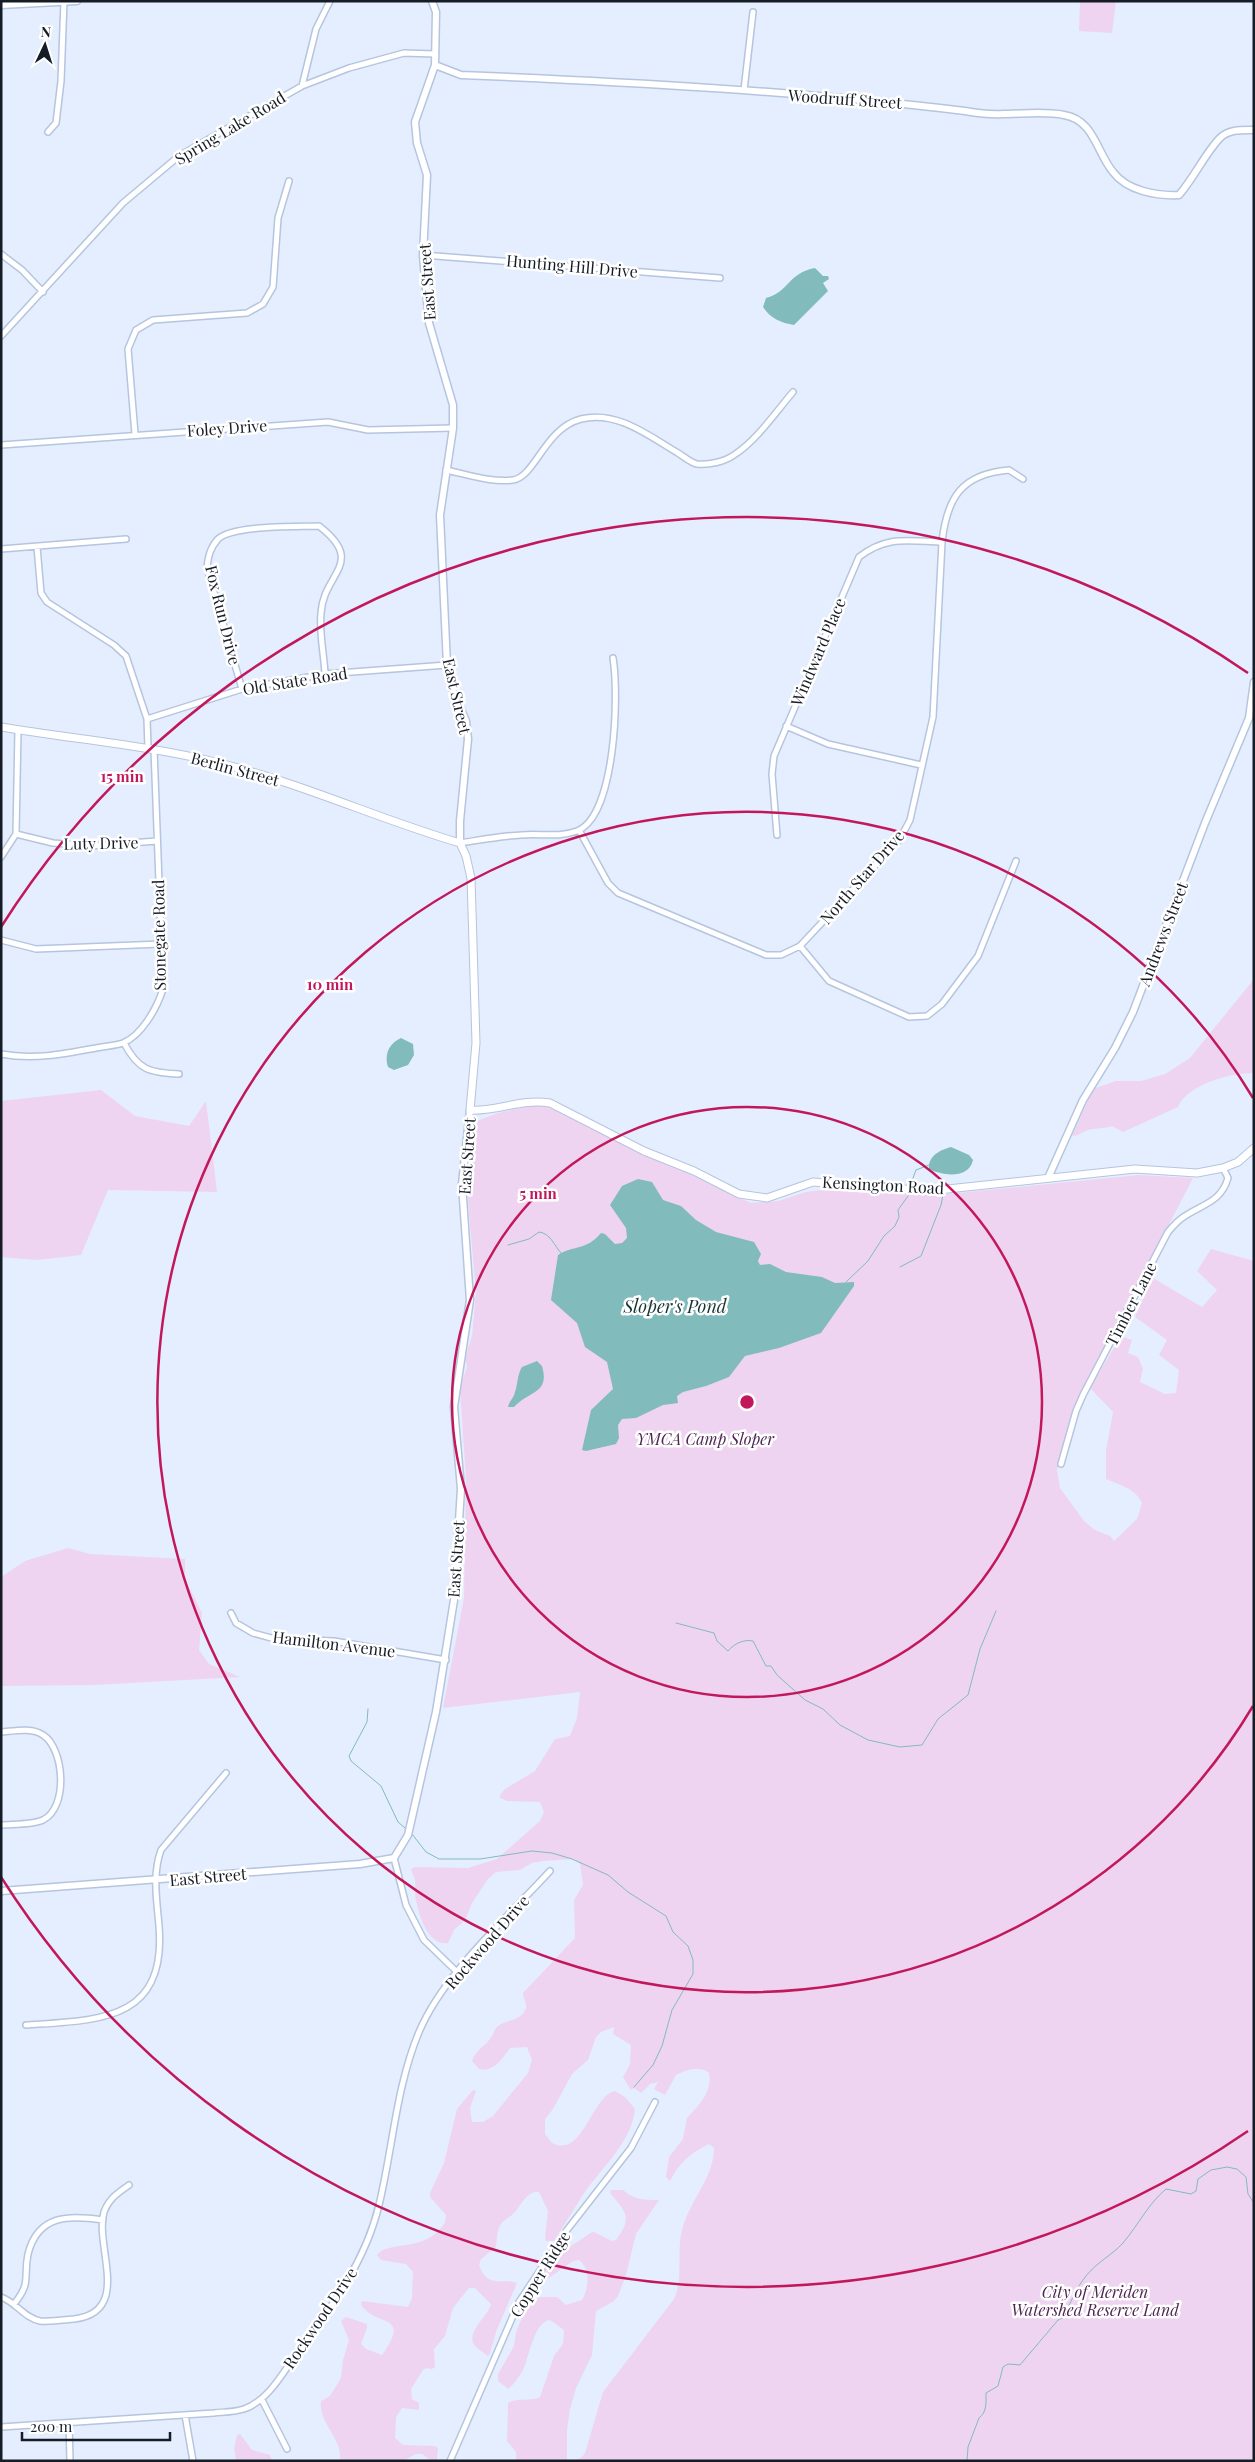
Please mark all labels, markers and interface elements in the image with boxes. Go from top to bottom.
north arrow [20,20,70,70]
text: N [40,22,52,41]
street label: Woodruff Street [786,84,903,113]
street label: Spring Lake Road [170,86,289,169]
street label: East Street [413,242,440,321]
street label: Hunting Hill Drive [505,249,639,282]
street label: Foley Drive [186,414,268,441]
street label: Fox Run Drive [201,563,246,667]
street label: Windward Place [785,595,850,710]
street label: East Street [439,656,476,736]
street label: Old State Road [241,662,349,699]
street label: Berlin Street [189,747,282,790]
text: 15 min [100,766,144,786]
street label: North Star Drive [815,825,908,928]
street label: Luty Drive [63,831,139,854]
street label: Andrews Street [1133,878,1192,990]
street label: Stonegate Road [147,879,170,991]
text: 10 min [307,974,354,994]
street label: East Street [453,1116,480,1195]
street label: Kensington Road [821,1171,945,1198]
text: 5 min [519,1183,558,1203]
street label: Timber Lane [1100,1258,1161,1349]
water label: Sloper's Pond [622,1294,728,1318]
centre of rings [738,1393,756,1411]
park label: YMCA Camp Sloper [636,1428,775,1449]
street label: East Street [442,1519,469,1598]
street label: Hamilton Avenue [271,1626,397,1661]
street label: East Street [169,1863,248,1890]
street label: Rockwood Drive [440,1890,533,1993]
street label: Copper Ridge [505,2227,574,2321]
street label: Rockwood Drive [278,2263,361,2372]
park label: City of Meriden Watershed Reserve Land [1011,2281,1180,2320]
scale bar [22,2410,170,2442]
text: 200 m [30,2416,73,2436]

